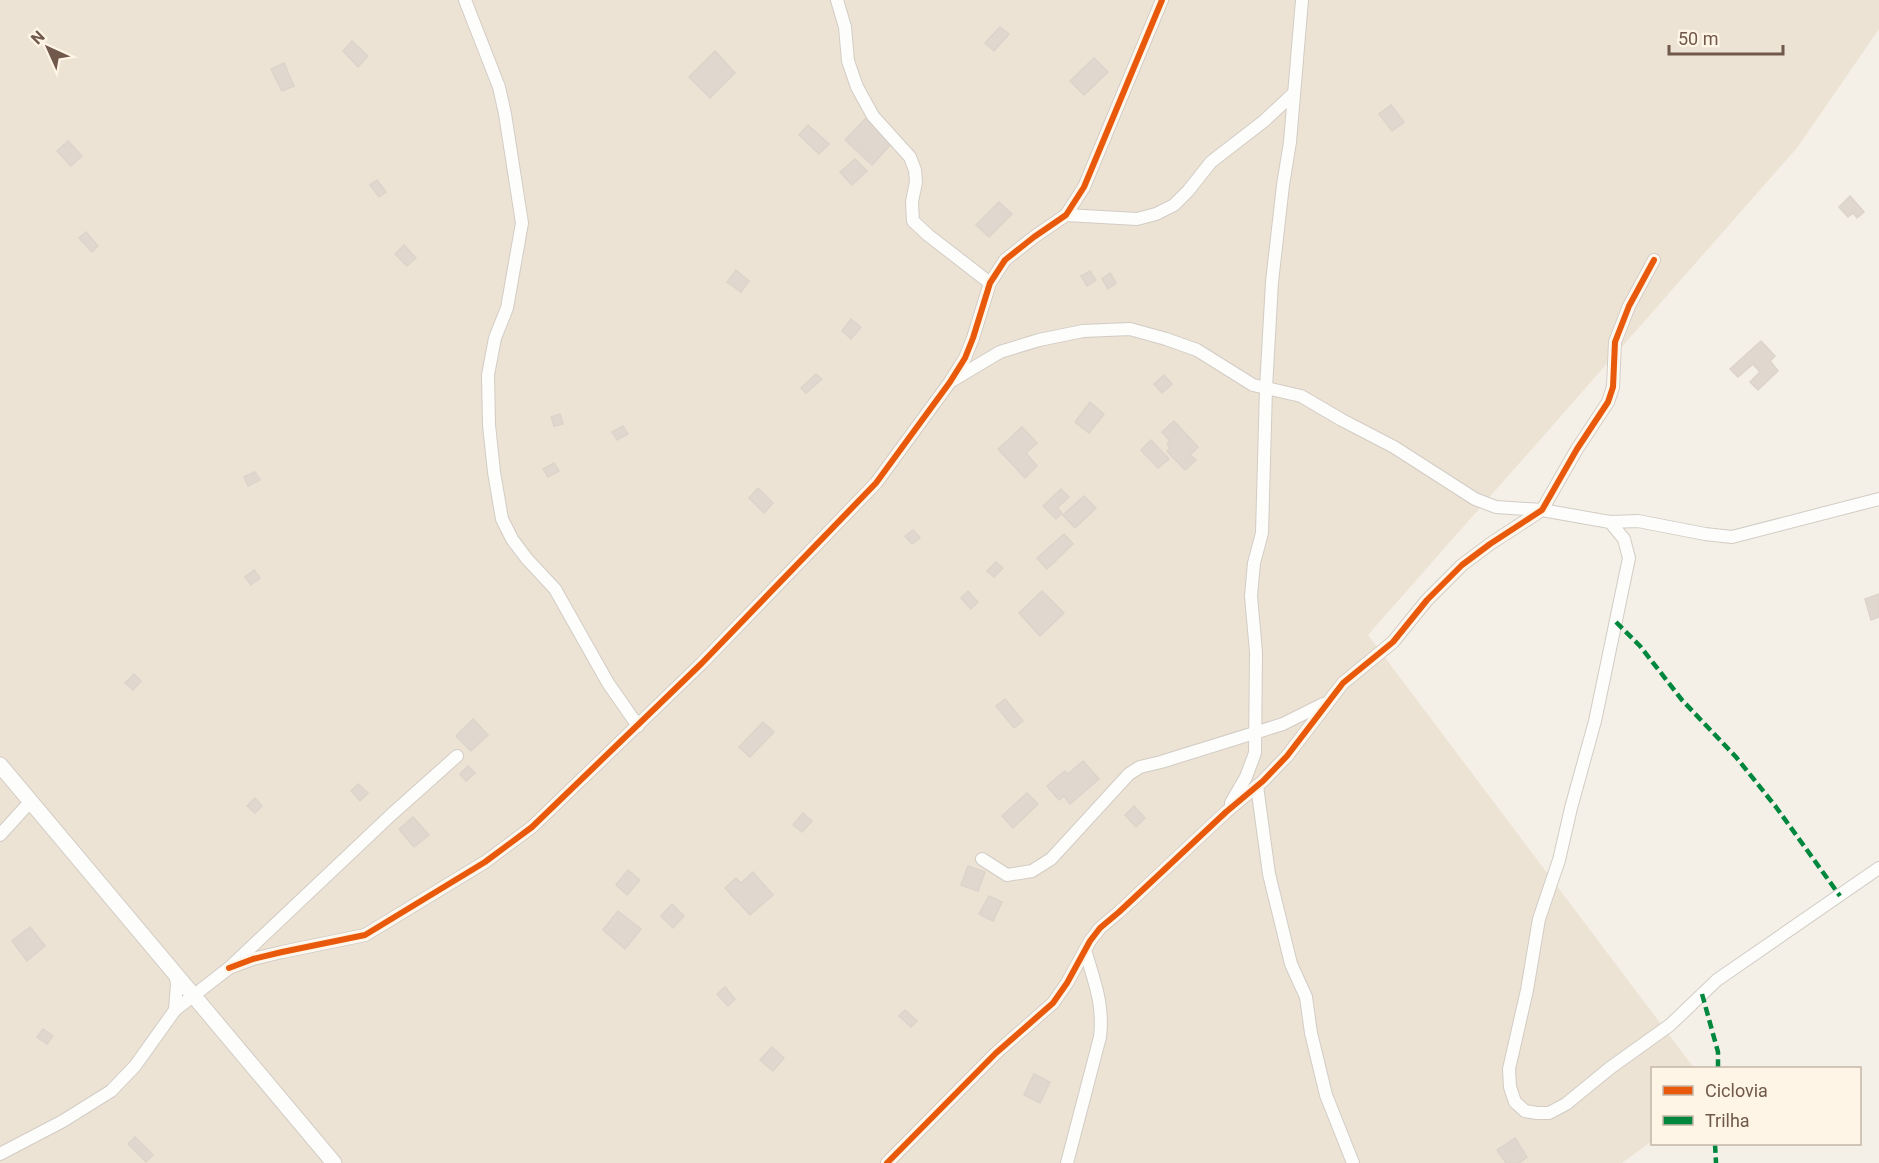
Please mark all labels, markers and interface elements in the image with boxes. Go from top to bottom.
north arrow [18,18,78,78]
scale bar [1669,18,1783,56]
text: N [27,27,48,48]
text: 50 m [1678,28,1718,49]
legend [1651,1067,1861,1145]
text: Ciclovia [1705,1080,1768,1101]
text: Trilha [1705,1110,1750,1131]

